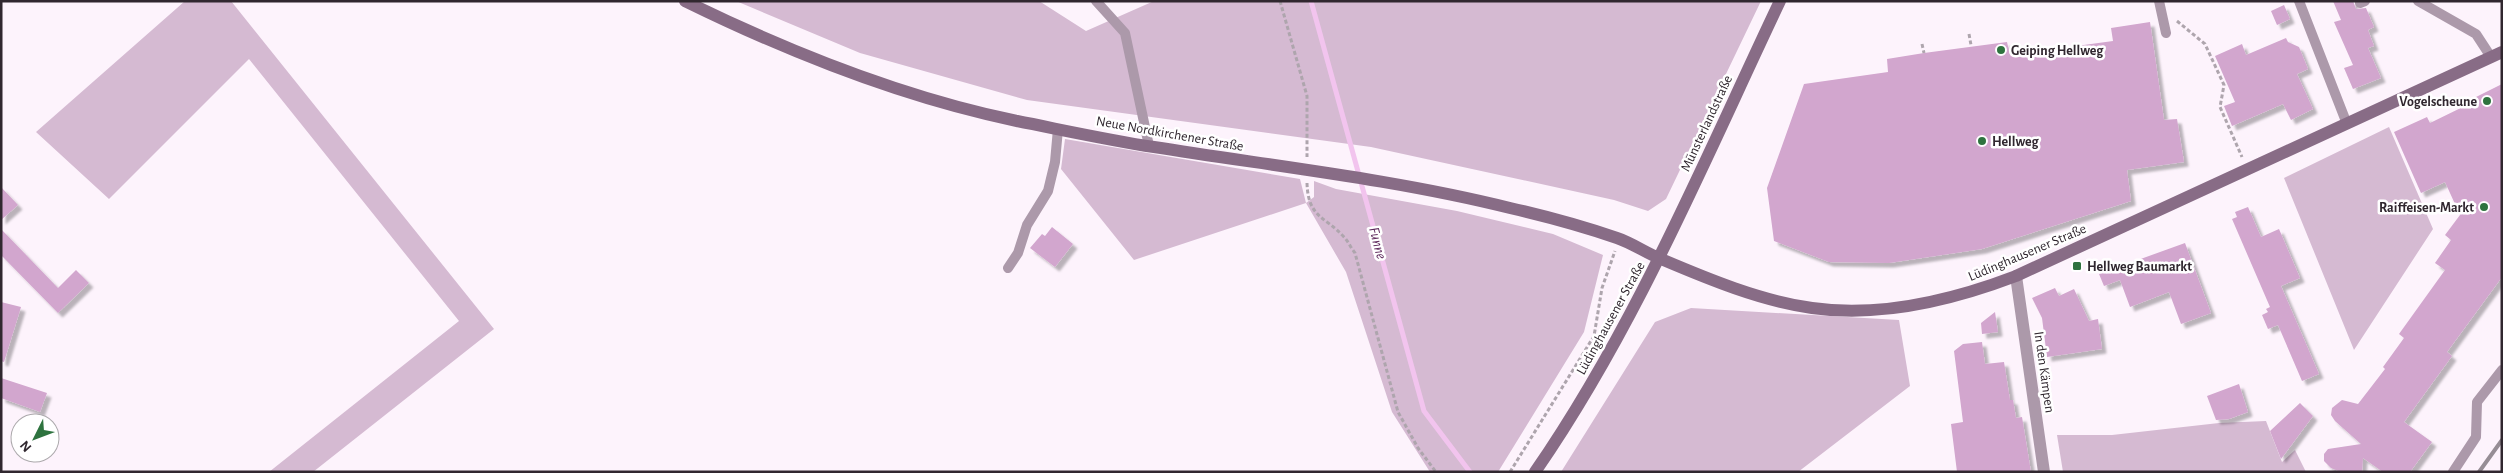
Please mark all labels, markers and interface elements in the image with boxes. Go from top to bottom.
marker: Geiping Hellweg [1995,44,2007,56]
place label: Geiping Hellweg [2011,44,2104,58]
street label: Münsterlandstraße [1679,73,1735,174]
place label: Vogelscheune [2399,95,2477,109]
marker: Vogelscheune [2481,95,2493,107]
street label: Neue Nordkirchener Straße [1095,114,1245,154]
marker: Hellweg [1976,135,1988,147]
place label: Hellweg [1992,135,2039,149]
place label: Raiffeisen-Markt [2379,201,2474,215]
marker: Raiffeisen-Markt [2478,201,2490,213]
street label: Lüdinghausener Straße [1966,222,2088,284]
water label: Funne [1366,225,1389,261]
street label: Lüdinghausener Straße [1574,260,1648,377]
marker: Hellweg Baumarkt [2071,260,2083,272]
place label: Hellweg Baumarkt [2087,260,2192,274]
street label: In den Kämpen [2031,330,2057,414]
north arrow [10,413,60,463]
text: N [18,438,35,454]

